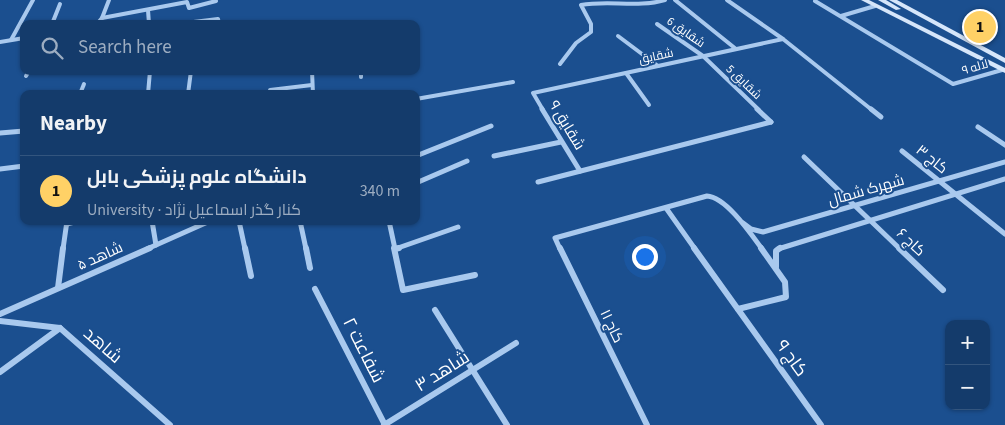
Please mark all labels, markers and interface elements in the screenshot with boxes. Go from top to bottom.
pin: 1 [964,8,996,46]
street label: شقايق 6 [663,13,708,52]
search box [20,20,420,75]
icon: search [38,34,66,62]
text: Search here [78,34,172,61]
street label: شقايق [637,45,675,68]
street label: لاله ۹ [960,56,990,79]
street label: شقايق 5 [722,61,765,104]
street label: شقايق ٩ [543,96,590,154]
text: Nearby [40,108,107,138]
street label: کاج ۳ [911,140,952,179]
text: دانشگاه علوم پزشکی بابل [87,164,307,191]
street label: شهرک شمال [826,170,907,211]
text: 1 [52,180,60,202]
text: 340 m [360,180,400,202]
text: University · کنار گذر اسماعیل نژاد [87,199,301,221]
street label: کاج ۶ [892,224,930,261]
street label: شاهد ۵ [74,237,126,276]
your location [632,244,658,270]
street label: کاج ۱۱ [594,306,629,346]
street label: شفاعت ۲ [336,313,391,387]
map controls [945,320,990,410]
button: + [945,320,990,365]
street label: شاهد [78,321,128,369]
street label: کاج ۹ [770,335,813,382]
street label: شاهد ۳ [410,345,474,398]
button: − [945,365,990,410]

